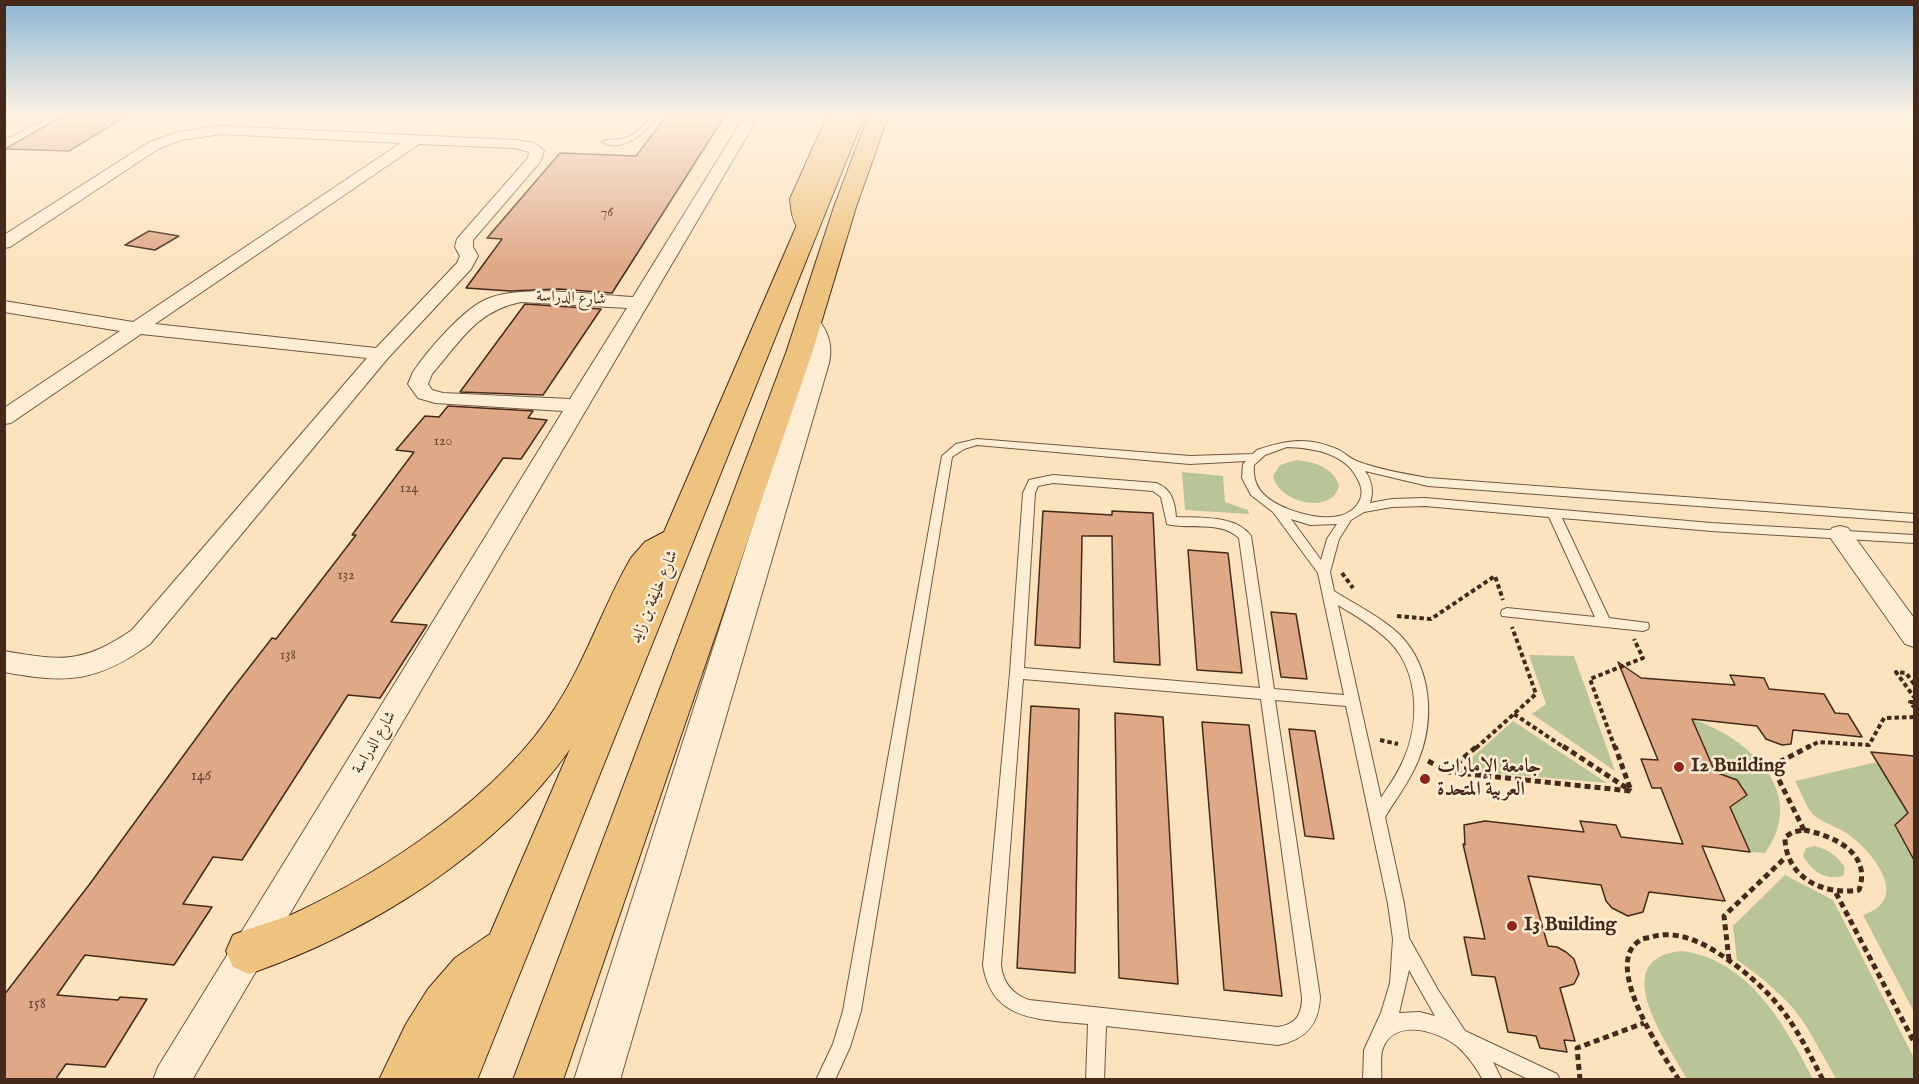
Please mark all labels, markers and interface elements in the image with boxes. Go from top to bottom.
house number: 76 [601,205,613,221]
street label: شارع الدراسة [536,288,606,310]
house number: 120 [434,434,452,450]
house number: 124 [400,481,418,497]
street label: شارع خليفة بن زايد [627,548,683,646]
house number: 132 [337,568,355,584]
house number: 138 [280,648,296,664]
street label: شارع الدراسة [349,708,401,778]
place label: I2 Building [1691,755,1785,779]
place label: جامعة الإمارات العربية المتحدة [1437,756,1541,803]
marker: I2 Building [1672,760,1686,774]
house number: 146 [191,767,211,787]
marker: جامعة الإمارات العربية المتحدة [1418,772,1432,786]
place label: I3 Building [1524,914,1616,938]
marker: I3 Building [1505,919,1519,933]
house number: 158 [28,995,46,1015]

